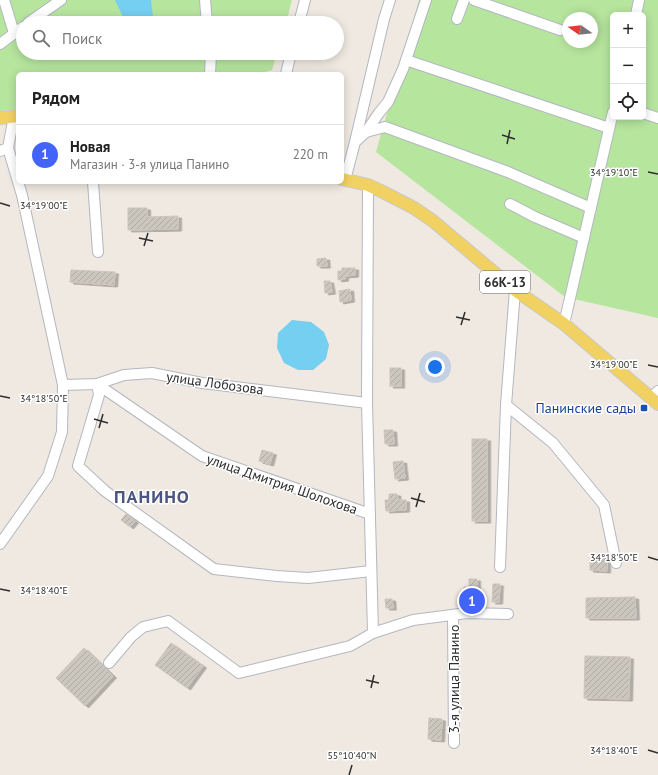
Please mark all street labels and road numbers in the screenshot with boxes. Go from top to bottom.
road number: 66К-13 [480,271,530,293]
street label: улица Лобозова [165,367,265,399]
street label: улица Дмитрия Шолохова [204,450,360,518]
street label: 3-я улица Панино [445,625,463,733]

